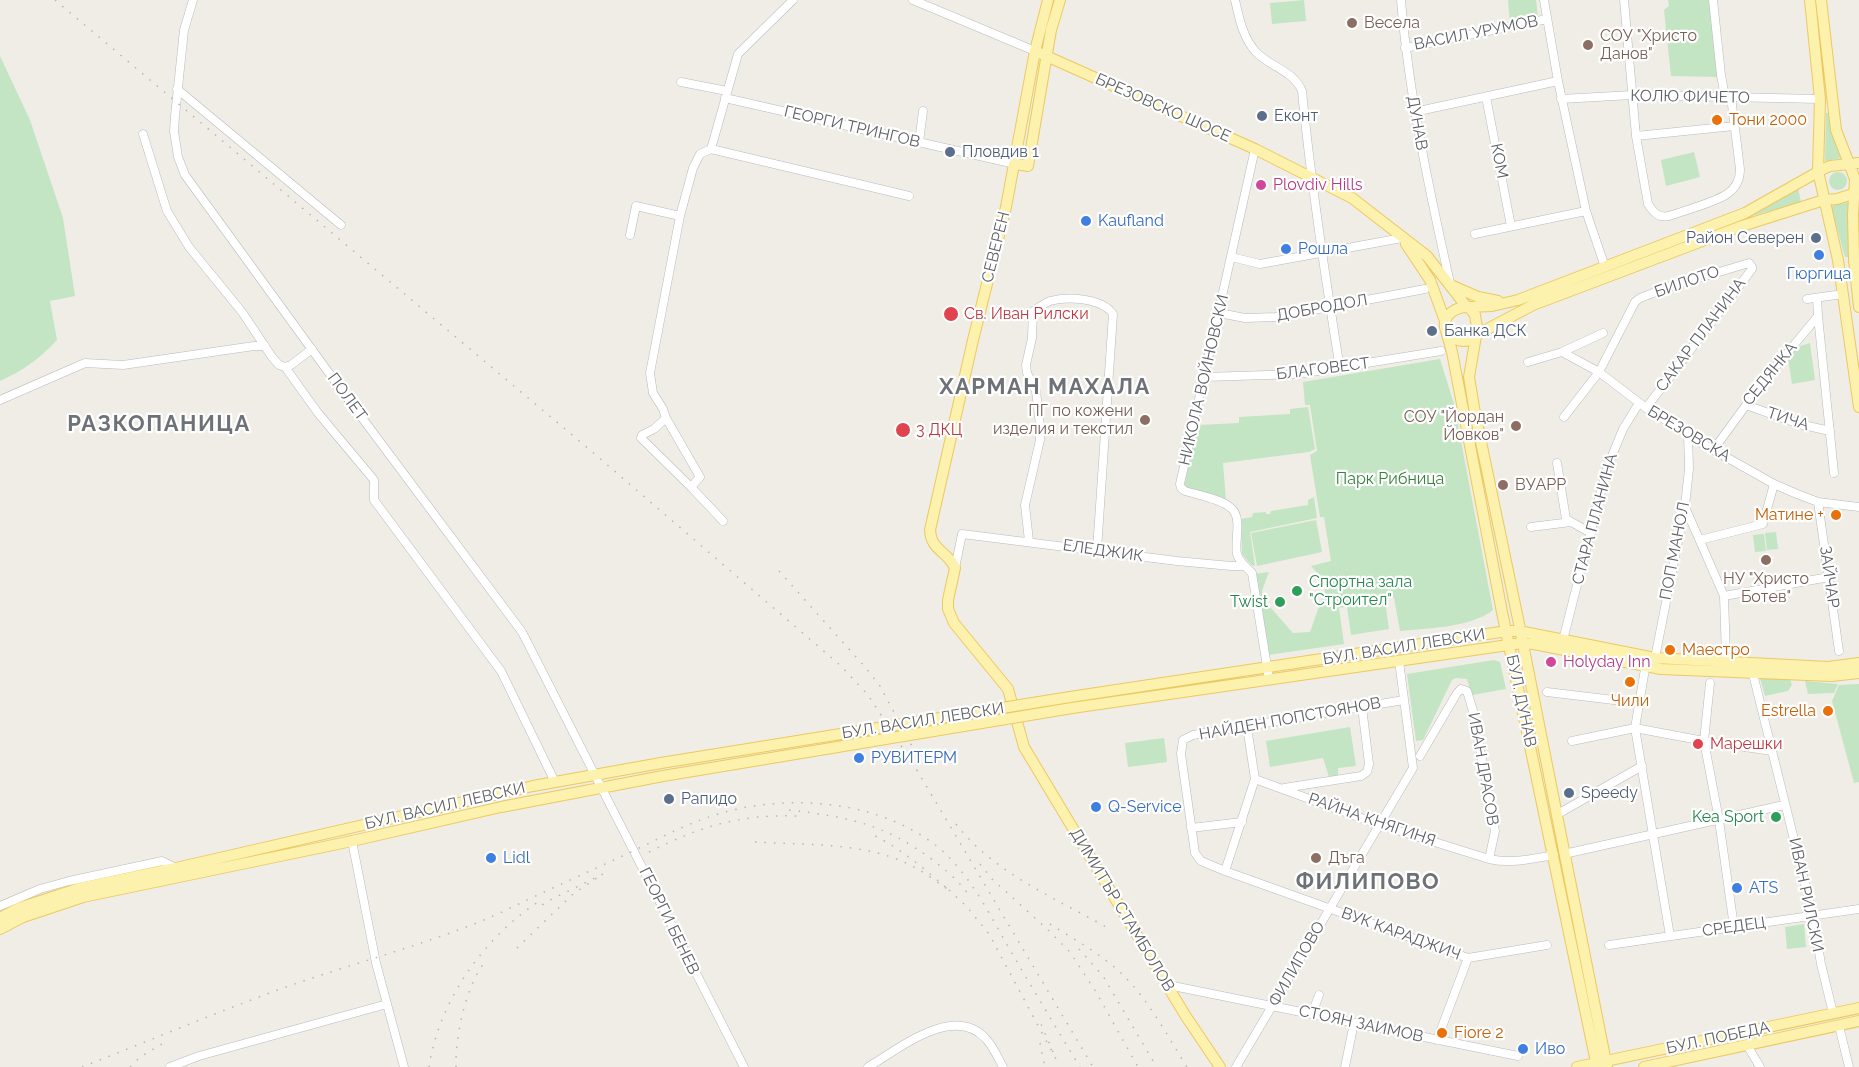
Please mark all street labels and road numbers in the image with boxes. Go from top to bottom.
street label: ВАСИЛ УРУМОВ [1412,12,1540,54]
street label: БРЕЗОВСКО ШОСЕ [1092,70,1234,146]
street label: КОЛЮ ФИЧЕТО [1630,86,1750,108]
street label: ДУНАВ [1403,94,1431,152]
street label: ГЕОРГИ ТРИНГОВ [782,102,922,152]
street label: КОМ [1486,142,1512,180]
street label: СЕВЕРЕН [978,209,1014,285]
street label: БИЛОТО [1652,262,1722,302]
street label: САКАР ПЛАНИНА [1652,274,1750,396]
street label: ДОБРОДОЛ [1275,291,1369,325]
street label: НИКОЛА ВОЙНОВСКИ [1175,293,1233,467]
street label: СЕДЯНКА [1739,339,1801,409]
street label: БЛАГОВЕСТ [1275,354,1371,384]
street label: ПОЛЕТ [323,369,371,425]
street label: БРЕЗОВСКА [1644,402,1734,466]
street label: ТИЧА [1765,403,1811,435]
street label: СТАРА ПЛАНИНА [1568,451,1622,587]
street label: ПОП МАНОЛ [1656,500,1694,602]
street label: ЕЛЕДЖИК [1061,536,1145,566]
street label: ЗАЙЧАР [1815,545,1843,609]
street label: БУЛ. ВАСИЛ ЛЕВСКИ [1322,625,1486,669]
street label: БУЛ. ДУНАВ [1502,653,1540,749]
street label: НАЙДЕН ПОПСТОЯНОВ [1198,694,1382,744]
street label: БУЛ. ВАСИЛ ЛЕВСКИ [841,699,1005,743]
street label: ИВАН ДРАСОВ [1464,711,1502,827]
street label: БУЛ. ВАСИЛ ЛЕВСКИ [363,778,527,834]
street label: РАЙНА КНЯГИНЯ [1306,789,1438,851]
street label: ДИМИТЪР СТАМБОЛОВ [1066,825,1178,995]
street label: ИВАН РИЛСКИ [1785,836,1827,954]
street label: ГЕОРГИ БЕНЕВ [635,864,703,978]
street label: ВУК КАРАДЖИЧ [1339,903,1463,965]
street label: СРЕДЕЦ [1701,913,1767,941]
street label: ФИЛИПОВО [1265,918,1329,1010]
street label: СТОЯН ЗАИМОВ [1297,1001,1425,1047]
street label: БУЛ. ПОБЕДА [1664,1018,1772,1058]

